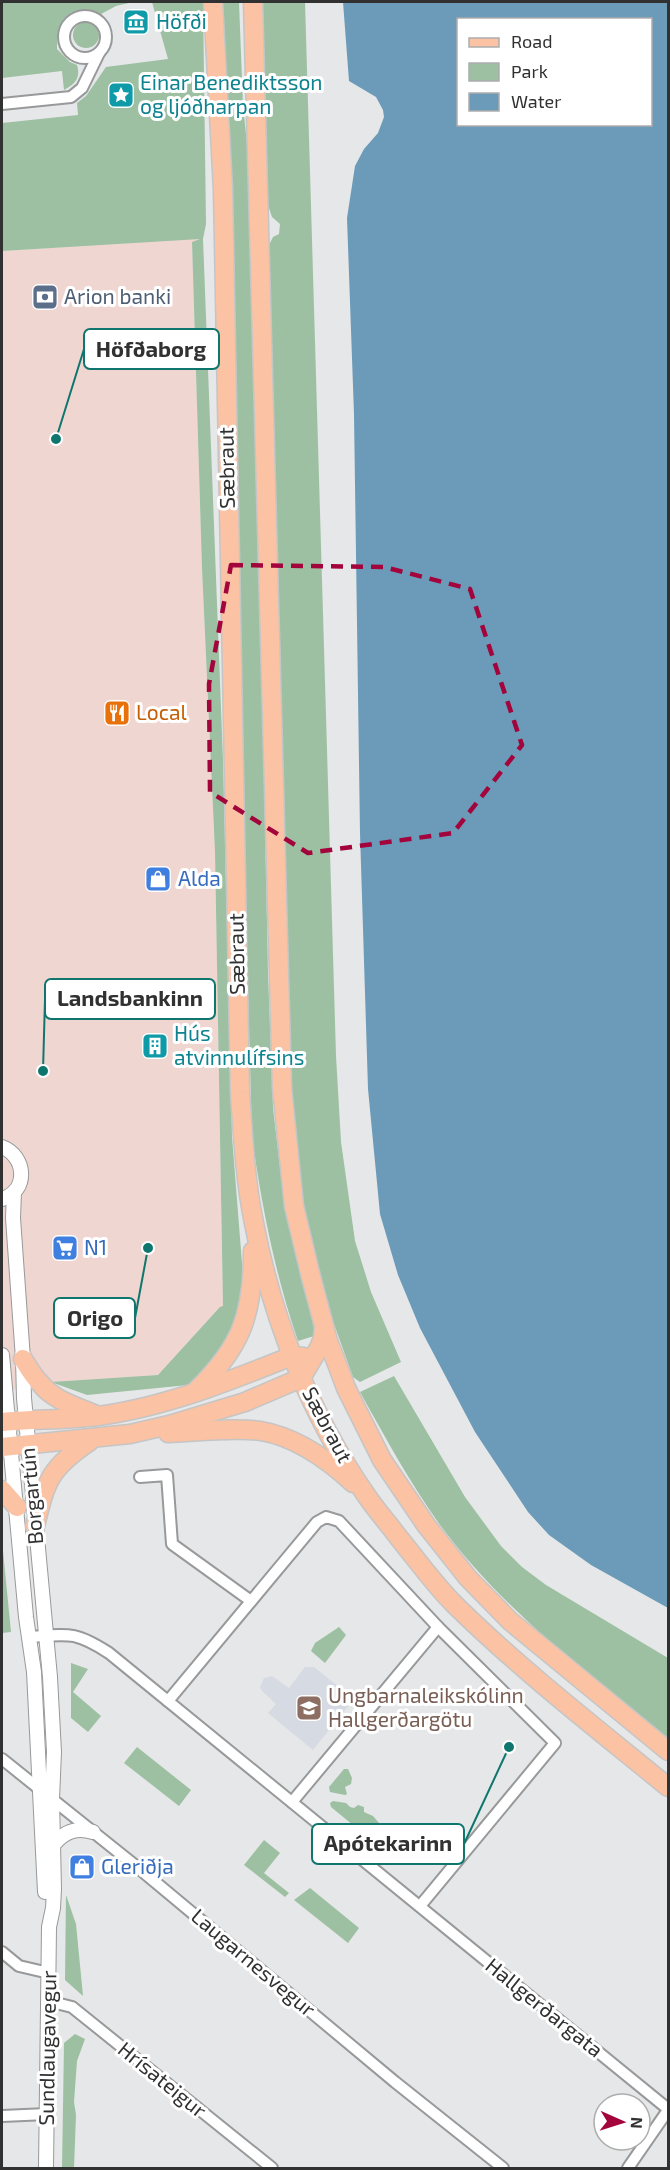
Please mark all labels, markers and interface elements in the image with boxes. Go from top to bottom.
museum icon: Höfði [121,7,151,37]
place label: Höfði [156,8,207,33]
legend [457,18,652,126]
text: Road [511,30,552,52]
text: Park [511,60,548,82]
place label: Einar Benediktsson og ljóðharpan [140,69,323,119]
place icon: Einar Benediktsson og ljóðharpan [106,80,136,110]
text: Water [511,90,561,112]
bank icon: Arion banki [30,282,60,312]
place label: Arion banki [64,283,171,308]
callout: Höfðaborg [84,329,219,369]
text: Höfðaborg [96,335,206,361]
street label: Sæbraut [212,427,239,509]
restaurant icon: Local [102,698,132,728]
place label: Local [136,699,187,724]
shop icon: Alda [143,864,173,894]
place label: Alda [178,865,221,890]
street label: Sæbraut [222,913,249,995]
callout: Landsbankinn [45,979,215,1019]
text: Landsbankinn [57,984,203,1010]
place label: Hús atvinnulífsins [174,1020,304,1069]
building icon: Hús atvinnulífsins [140,1031,170,1061]
supermarket icon: N1 [50,1233,80,1263]
place label: N1 [84,1234,107,1259]
callout: Origo [54,1298,135,1338]
text: Origo [67,1304,123,1330]
street label: Sæbraut [298,1382,359,1466]
street label: Borgartún [14,1447,47,1546]
place label: Ungbarnaleikskólinn Hallgerðargötu [328,1682,524,1731]
school or university icon: Ungbarnaleikskólinn Hallgerðargötu [294,1693,324,1723]
callout: Apótekarinn [312,1824,464,1864]
text: Apótekarinn [324,1829,452,1855]
shop icon: Gleriðja [67,1852,97,1882]
place label: Gleriðja [101,1853,174,1879]
street label: Laugarnesvegur [187,1903,322,2021]
street label: Hallgerðargata [481,1952,609,2062]
street label: Sundlaugavegur [33,1970,60,2126]
street label: Hrísateigur [114,2036,213,2122]
north arrow [592,2092,652,2152]
text: N [628,2117,647,2129]

